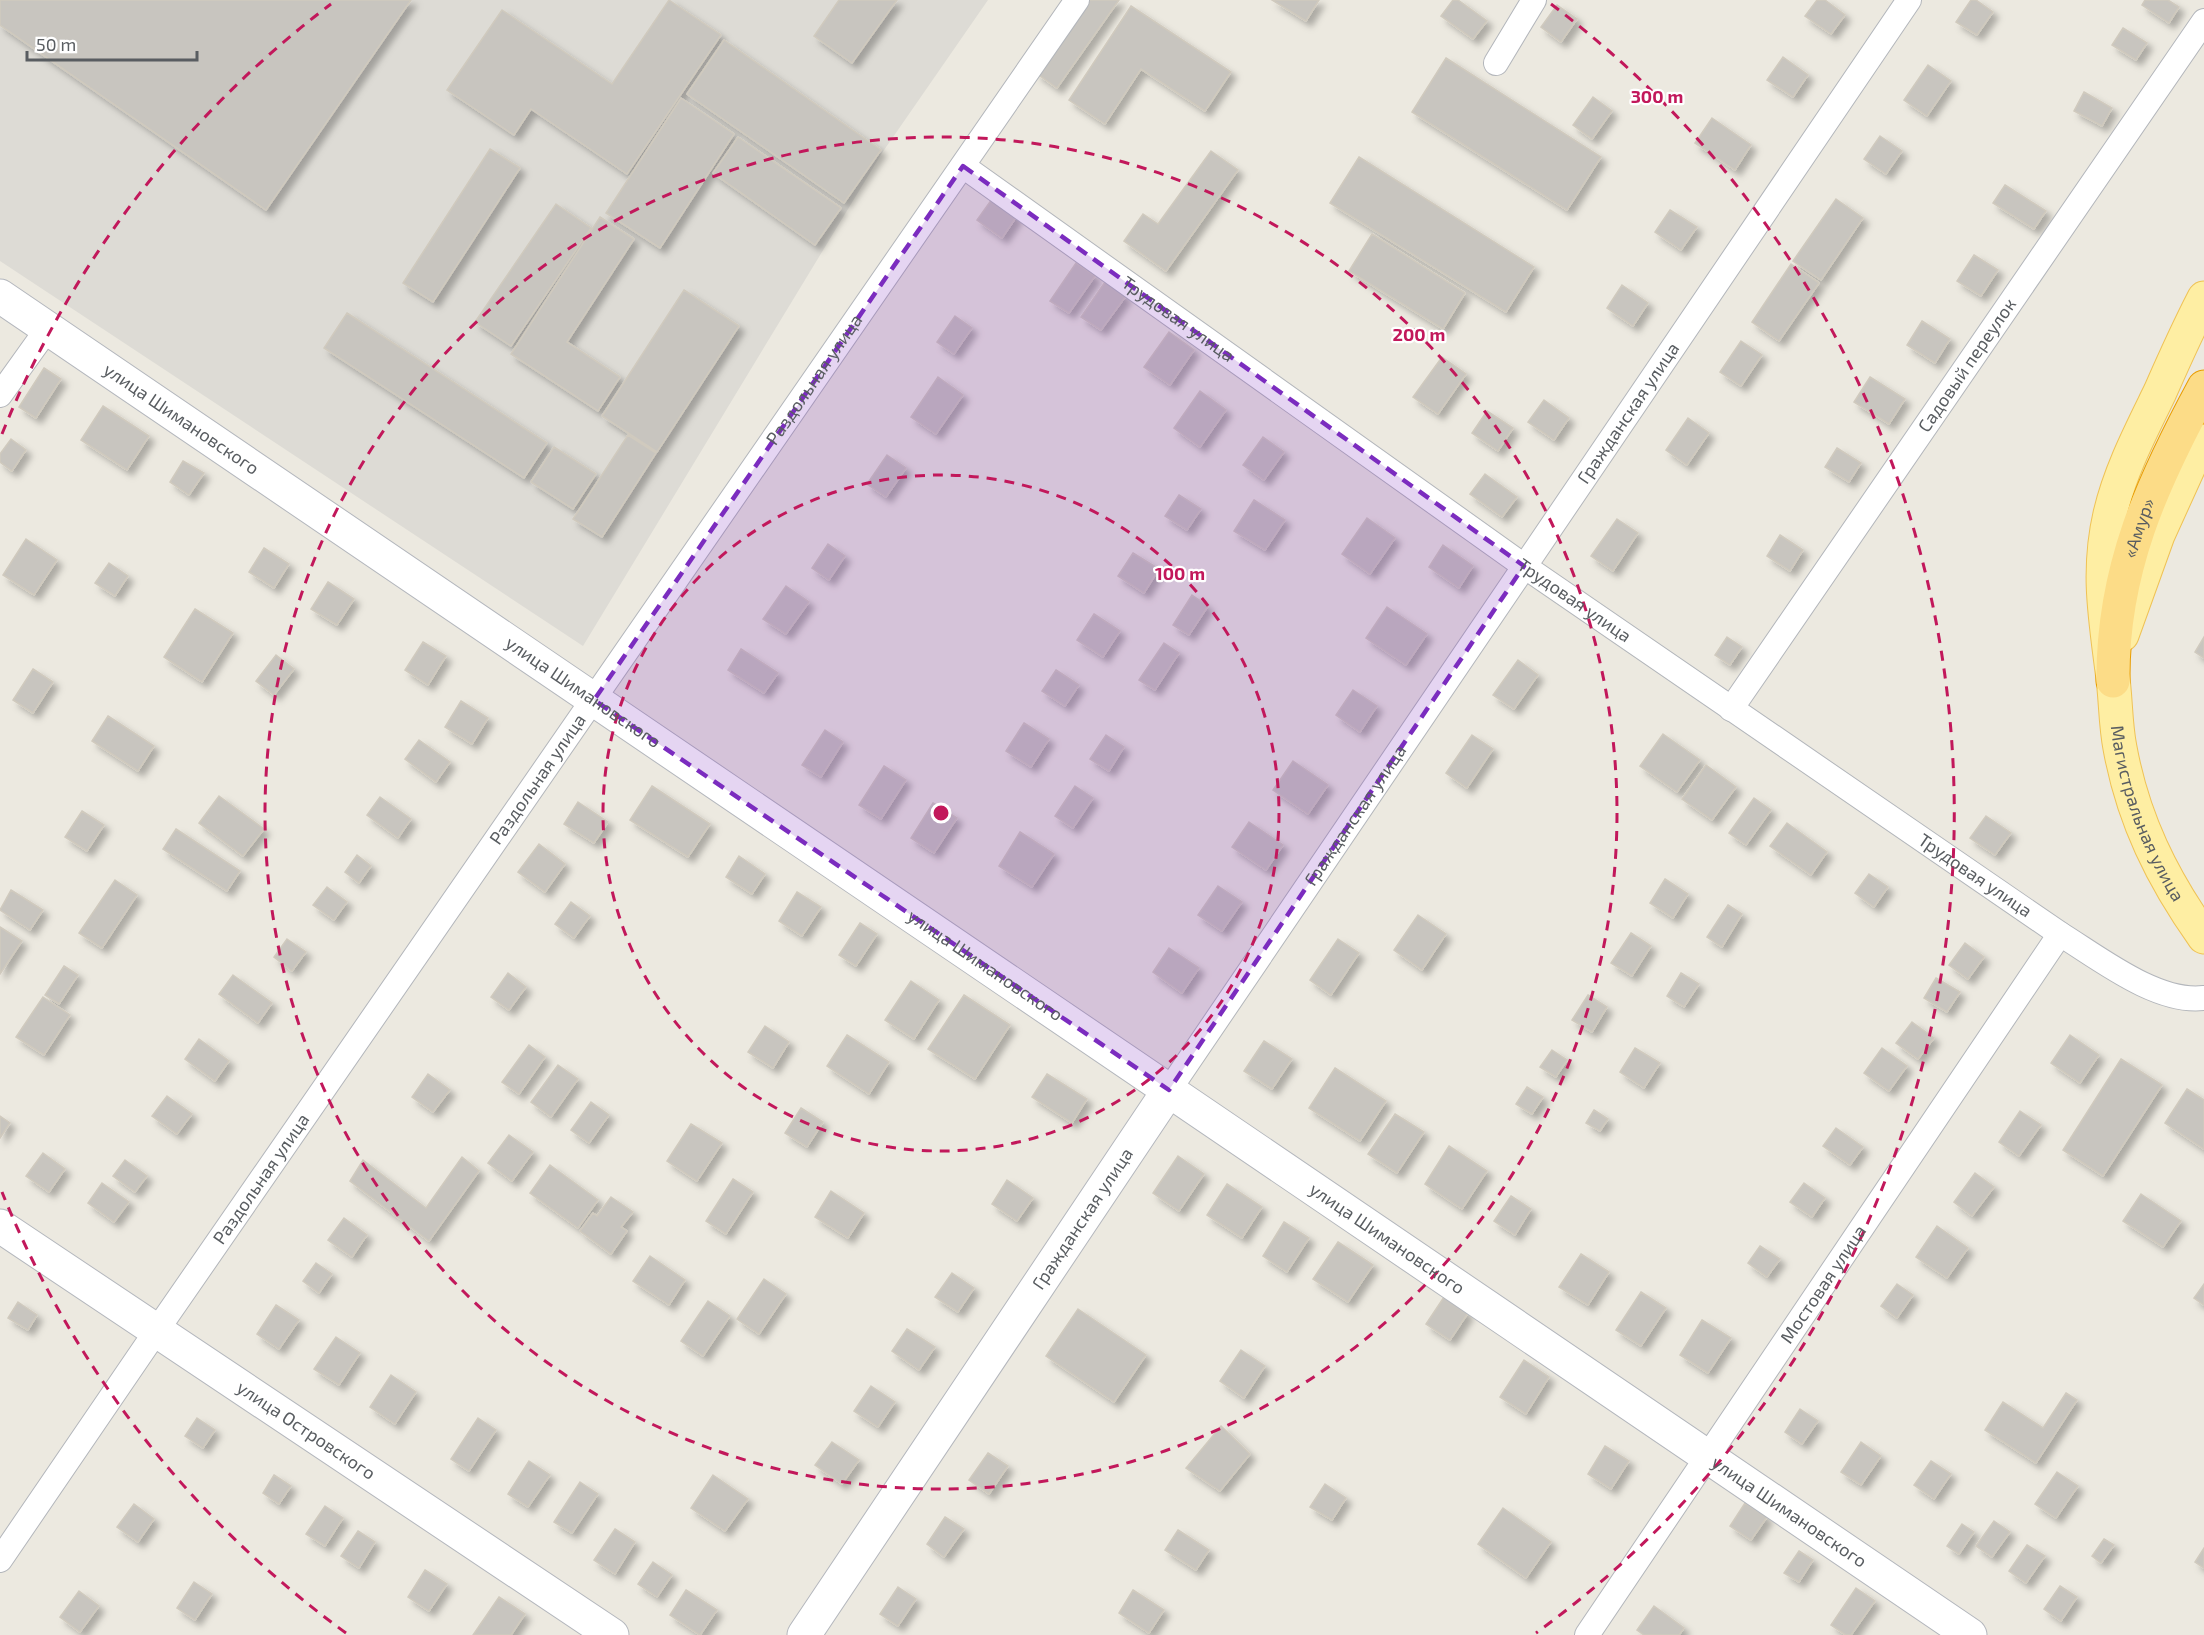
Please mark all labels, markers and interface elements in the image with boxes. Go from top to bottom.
scale bar [27,24,196,62]
text: 50 m [36,33,76,55]
text: 300 m [1631,85,1683,107]
street label: Трудовая улица [1118,271,1239,366]
street label: Садовый переулок [1913,293,2020,436]
street label: Раздольная улица [761,310,866,449]
text: 200 m [1393,323,1445,345]
street label: Гражданская улица [1572,338,1683,487]
street label: улица Шимановского [100,358,264,479]
street label: «Амур» [2118,494,2159,560]
street label: Трудовая улица [1514,553,1636,646]
text: 100 m [1155,562,1205,584]
street label: улица Шимановского [502,631,665,752]
street label: Раздольная улица [484,709,590,848]
street label: Магистральная улица [2107,724,2190,905]
street label: Гражданская улица [1299,740,1410,889]
centre of rings [931,803,951,823]
street label: Трудовая улица [1914,828,2037,921]
street label: улица Шимановского [904,904,1067,1025]
street label: Раздольная улица [208,1109,313,1248]
street label: Гражданская улица [1027,1143,1137,1293]
street label: улица Шимановского [1306,1177,1469,1298]
street label: Мостовая улица [1775,1220,1870,1347]
street label: улица Островского [233,1376,380,1484]
street label: улица Шимановского [1708,1451,1871,1572]

